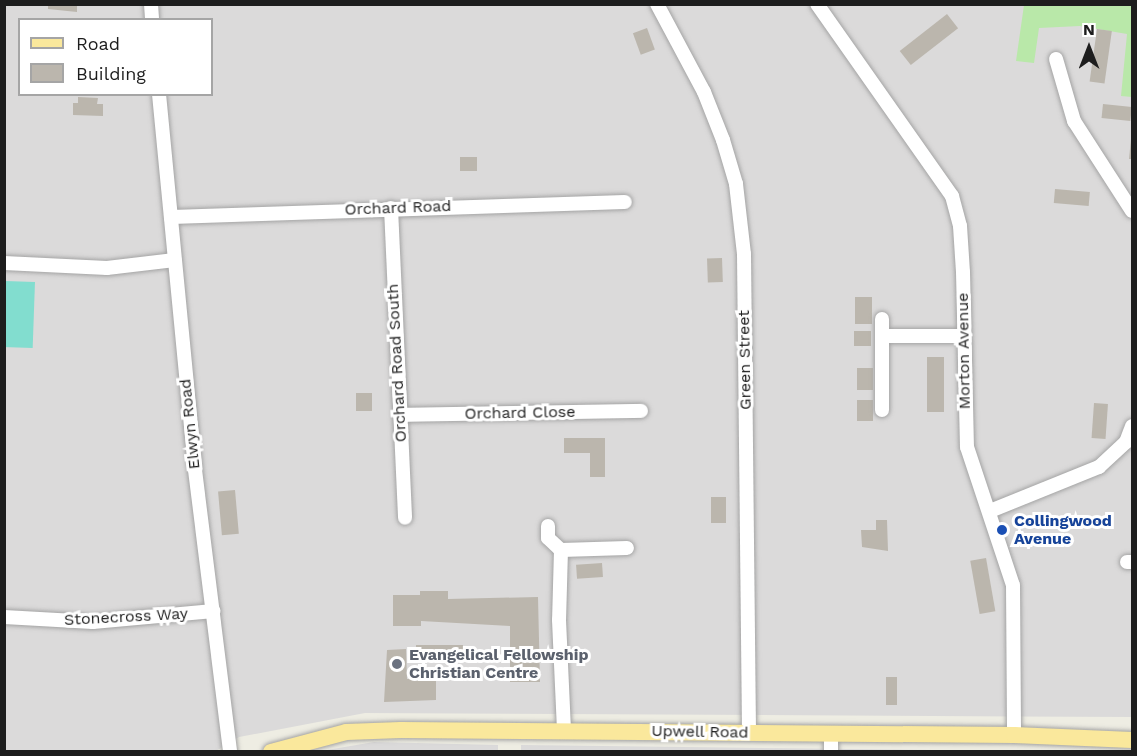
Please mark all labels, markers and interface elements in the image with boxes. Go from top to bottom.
legend [18,18,213,96]
north arrow [1059,18,1119,78]
text: N [1083,20,1095,39]
text: Road [76,33,120,54]
text: Building [76,63,146,84]
street label: Orchard Road [344,197,452,219]
street label: Orchard Road South [383,283,411,443]
street label: Morton Avenue [953,292,975,410]
street label: Green Street [735,310,755,410]
street label: Elwyn Road [176,378,204,470]
street label: Orchard Close [464,402,576,424]
place label: Collingwood Avenue [1014,511,1112,549]
marker: Collingwood Avenue [995,523,1009,537]
street label: Stonecross Way [63,604,189,630]
place label: Evangelical Fellowship Christian Centre [409,645,589,683]
marker: Evangelical Fellowship Christian Centre [390,657,404,671]
street label: Upwell Road [651,722,749,742]

